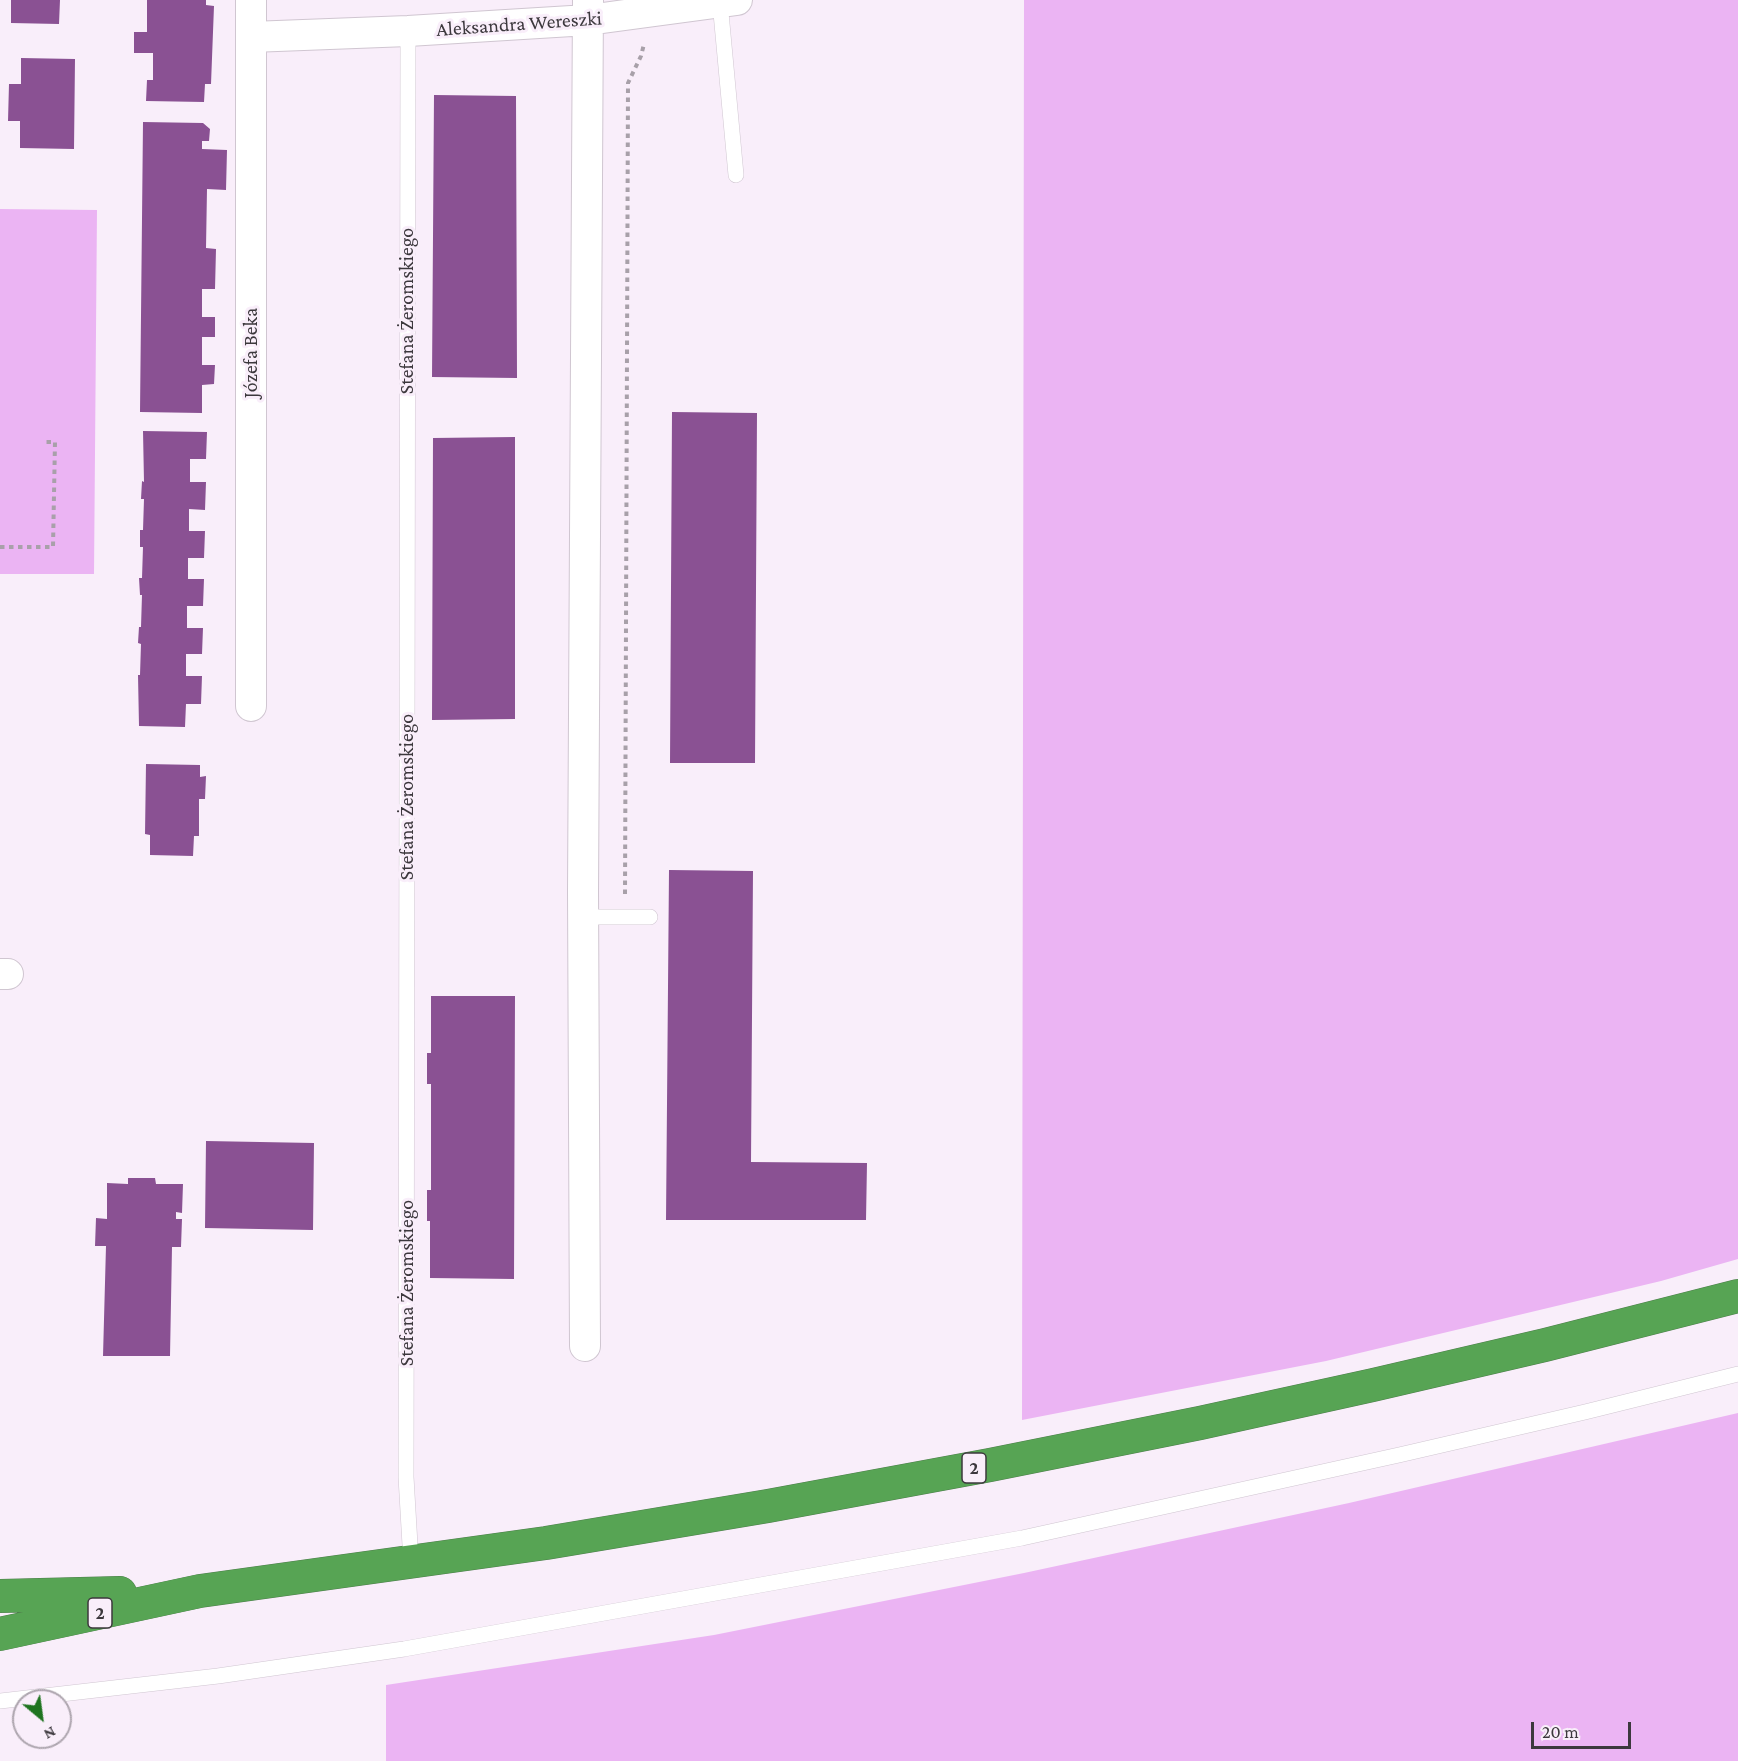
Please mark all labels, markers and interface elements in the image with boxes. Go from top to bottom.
street label: Aleksandra Wereszki [435,6,603,42]
street label: Stefana Żeromskiego [395,228,419,394]
street label: Józefa Beka [239,308,263,398]
street label: Stefana Żeromskiego [395,714,419,880]
street label: Stefana Żeromskiego [395,1200,419,1366]
road number: 2 [962,1453,986,1483]
road number: 2 [88,1598,112,1628]
north arrow [12,1689,72,1749]
scale bar [1534,1710,1634,1748]
text: 20 m [1542,1722,1579,1742]
text: N [41,1723,59,1744]

